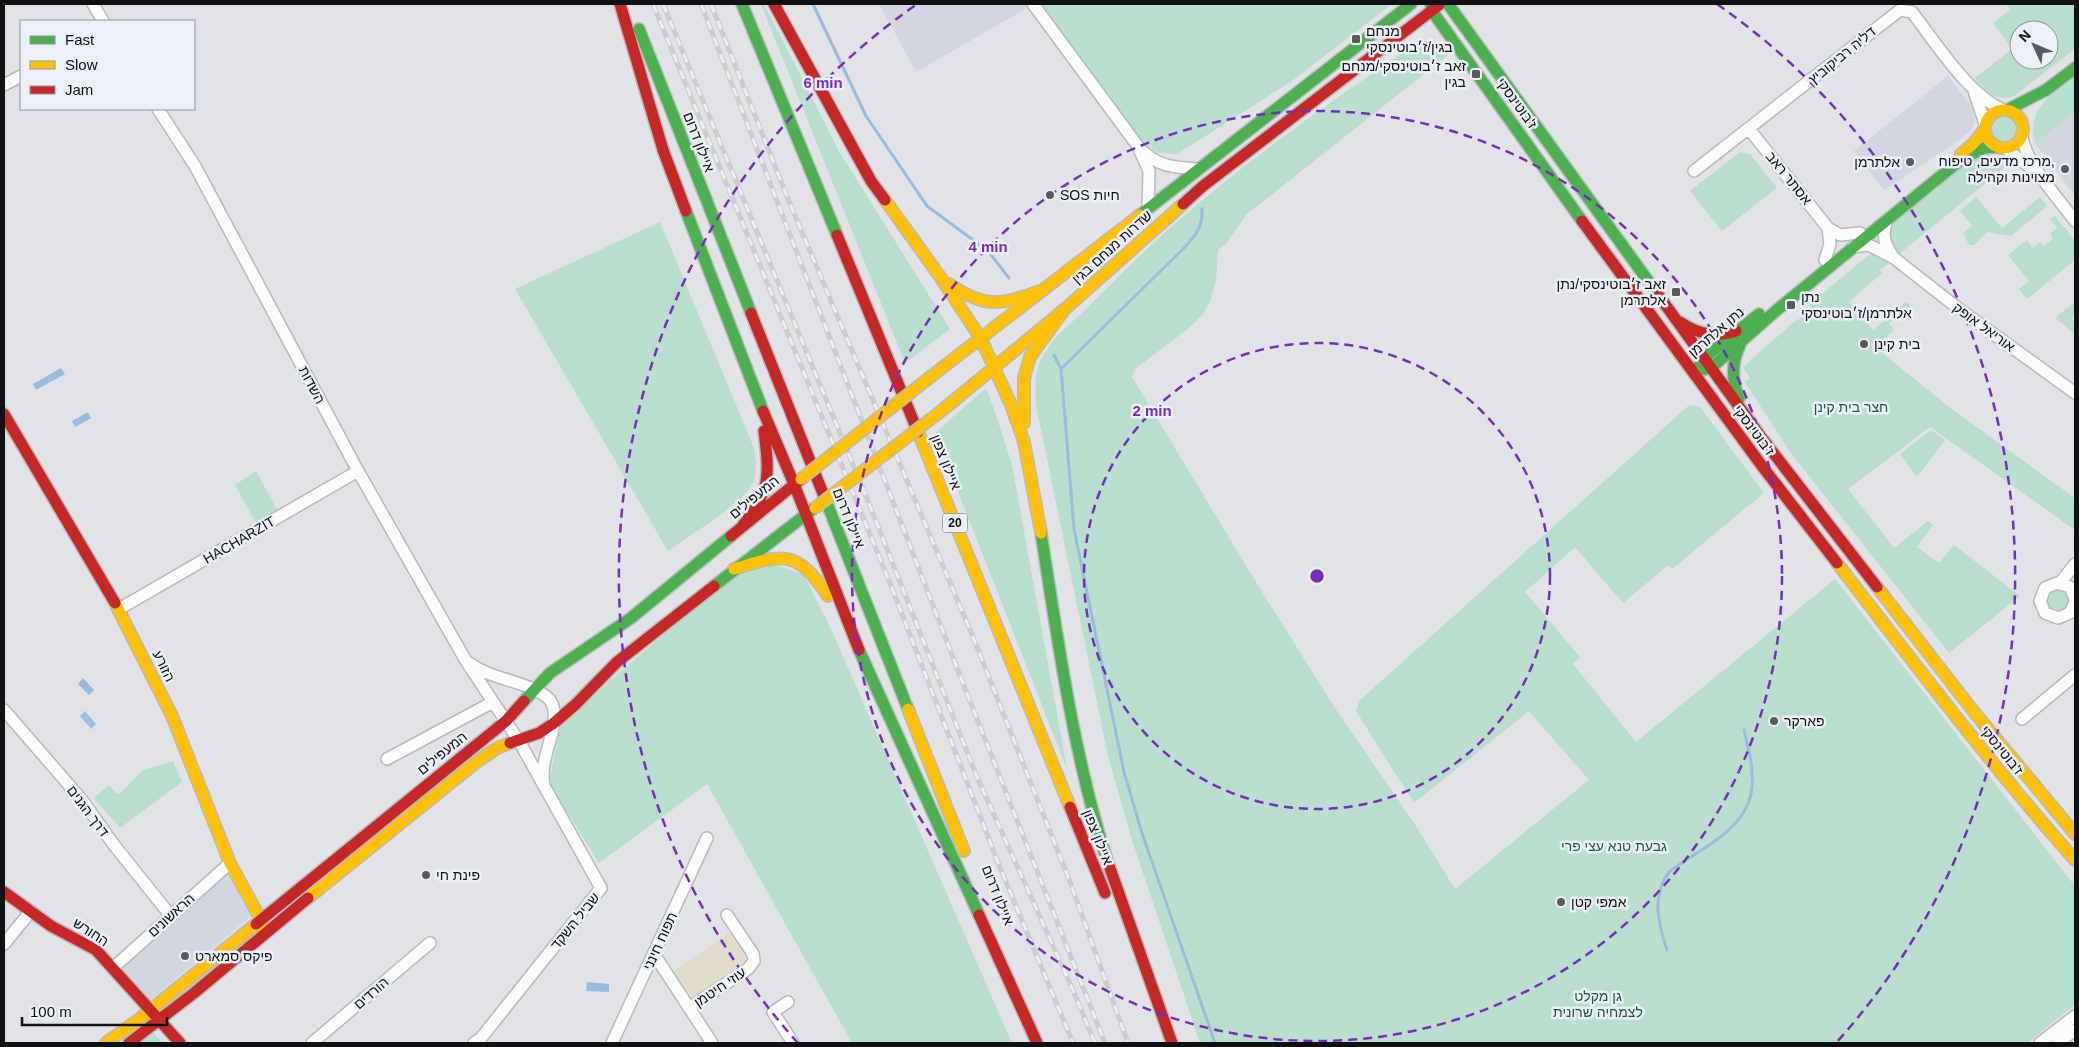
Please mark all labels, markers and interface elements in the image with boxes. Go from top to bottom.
legend [20,20,195,110]
north arrow [2009,20,2059,70]
place label: מנחם בגין/ז׳בוטינסקי [1366,23,1453,55]
street label: 'דליה רביקוביץ [1803,23,1879,89]
text: N [2015,27,2034,45]
text: Fast [65,31,95,48]
marker: מנחם בגין/ז׳בוטינסקי [1350,33,1362,45]
text: Slow [65,56,98,73]
place label: זאב ז׳בוטינסקי/מנחם בגין [1342,58,1466,90]
marker: זאב ז׳בוטינסקי/מנחם בגין [1470,68,1482,80]
text: 6 min [803,74,843,91]
street label: ז'בוטינסקי [1493,75,1541,132]
text: Jam [65,81,93,98]
street label: איילון דרום [680,110,718,174]
street label: אסתר ראב [1763,148,1815,208]
place label: מרכז מדעים, טיפוח, מצוינות וקהילה [1939,153,2055,185]
place label: אלתרמן [1854,154,1900,170]
marker: אלתרמן [1904,156,1916,168]
marker: מרכז מדעים, טיפוח, מצוינות וקהילה [2059,163,2071,175]
place label: SOS חיות [1060,187,1120,203]
marker: SOS חיות [1044,189,1056,201]
street label: שדרות מנחם בגין [1069,207,1155,287]
text: 4 min [968,238,1008,255]
place label: זאב ז׳בוטינסקי/נתן אלתרמן [1557,276,1666,308]
marker: זאב ז׳בוטינסקי/נתן אלתרמן [1670,286,1682,298]
place label: נתן אלתרמן/ז׳בוטינסקי [1801,289,1912,321]
marker: נתן אלתרמן/ז׳בוטינסקי [1785,299,1797,311]
street label: אוריאל אופק [1950,299,2018,355]
street label: נתן אלתרמן [1685,304,1747,360]
place label: בית קינן [1874,336,1920,352]
marker: בית קינן [1858,338,1870,350]
street label: השדות [296,364,328,406]
park label: חצר בית קינן [1814,399,1888,415]
text: 2 min [1132,402,1172,419]
street label: ז'בוטינסקי [1730,402,1778,459]
street label: איילון צפון [928,432,964,492]
street label: המעפילים [726,472,782,522]
street label: איילון דרום [830,486,868,550]
street label: HACHARZIT [200,513,278,567]
road number: 20 [942,514,968,532]
centre of rings [1308,567,1326,585]
street label: הזורע [150,648,178,684]
place label: פארקר [1784,713,1825,729]
marker: פארקר [1768,715,1780,727]
street label: ז'בוטינסקי [1977,722,2027,778]
street label: המעפילים [414,728,470,778]
street label: דרך הגנים [64,783,112,840]
street label: איילון צפון [1080,807,1116,867]
park label: גבעת טנא עצי פרי [1561,838,1667,854]
street label: איילון דרום [979,863,1017,927]
place label: פינת חי [436,867,480,883]
marker: פינת חי [420,869,432,881]
street label: שביל השקד [547,889,603,953]
street label: הראשונים [144,890,198,940]
place label: אמפי קטן [1571,894,1627,910]
marker: אמפי קטן [1555,896,1567,908]
street label: תפוח חינני [640,909,680,973]
street label: החורש [70,915,112,949]
place label: פיקס סמארט [195,948,273,964]
marker: פיקס סמארט [179,950,191,962]
street label: עוזי חיטמן [691,964,749,1010]
street label: הורדים [350,974,392,1012]
park label: גן מקלט לצמחיה שרונית [1553,988,1643,1020]
scale bar [22,994,168,1026]
text: 100 m [30,1003,72,1020]

